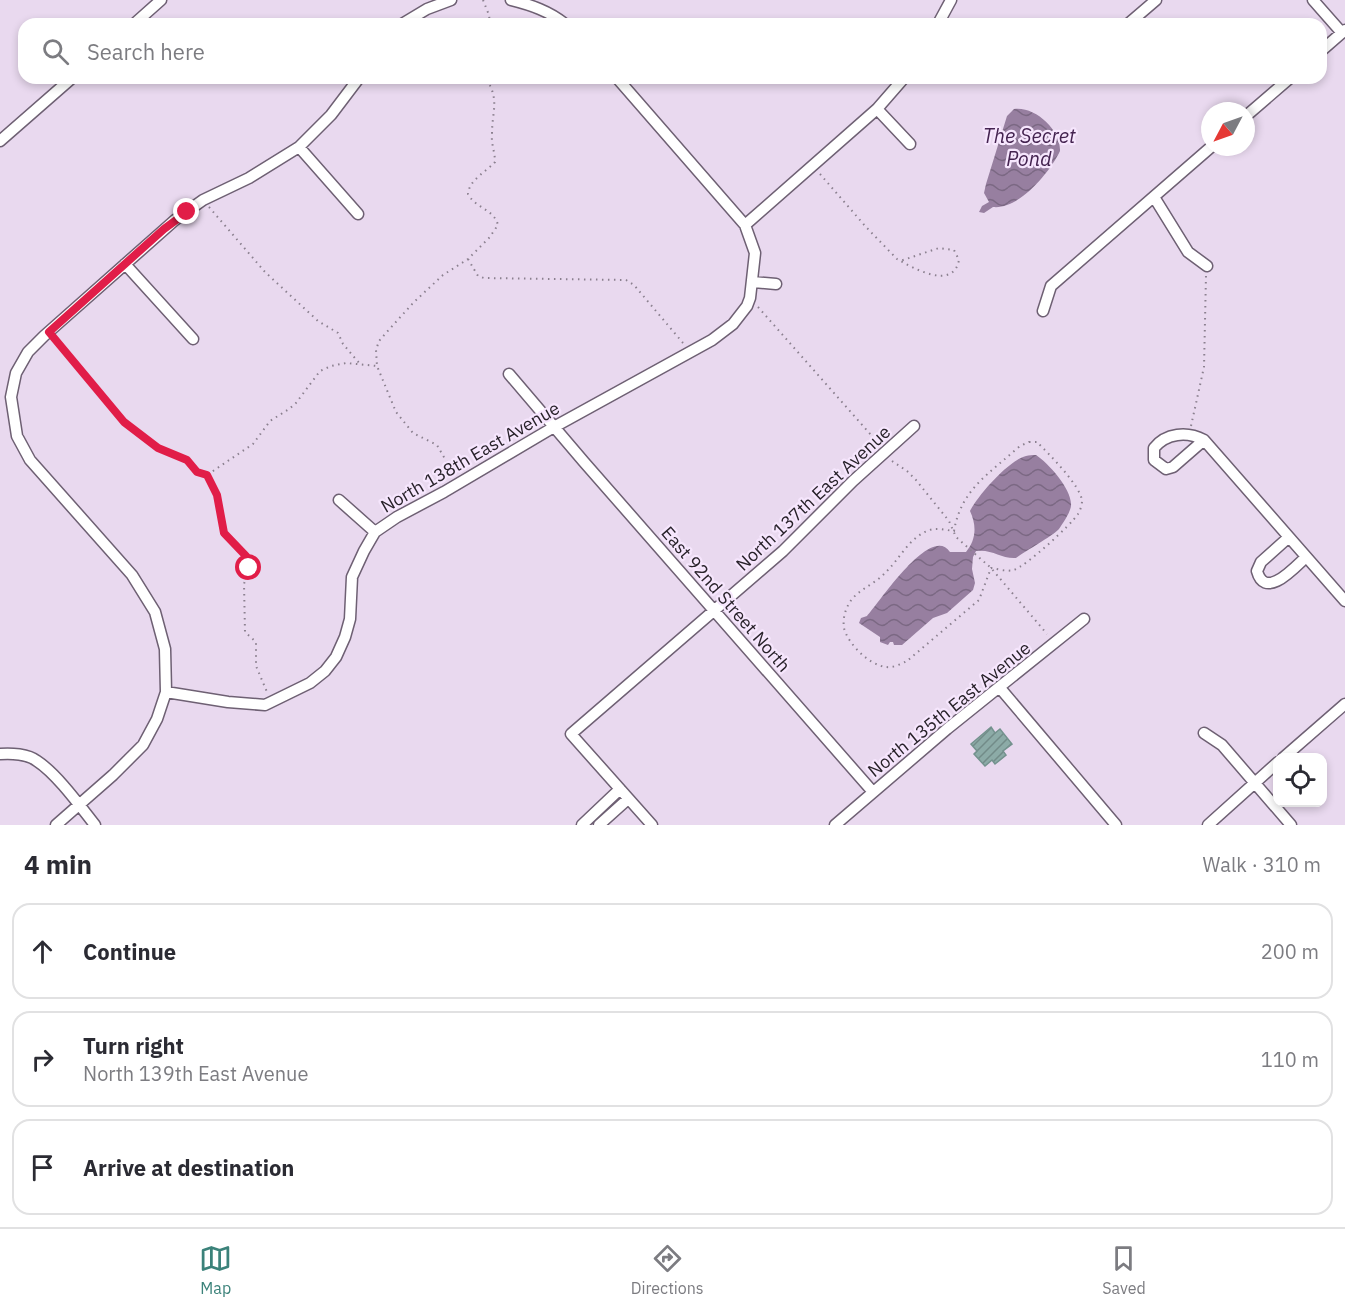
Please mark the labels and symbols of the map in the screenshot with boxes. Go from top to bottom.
north arrow [1201,102,1255,156]
water label: The Secret Pond [983,122,1076,172]
route end [173,198,199,224]
street label: North 138th East Avenue [376,396,564,518]
street label: North 137th East Avenue [731,420,895,576]
street label: East 92nd Street North [656,521,796,677]
route start [235,554,261,580]
street label: North 135th East Avenue [863,636,1035,782]

